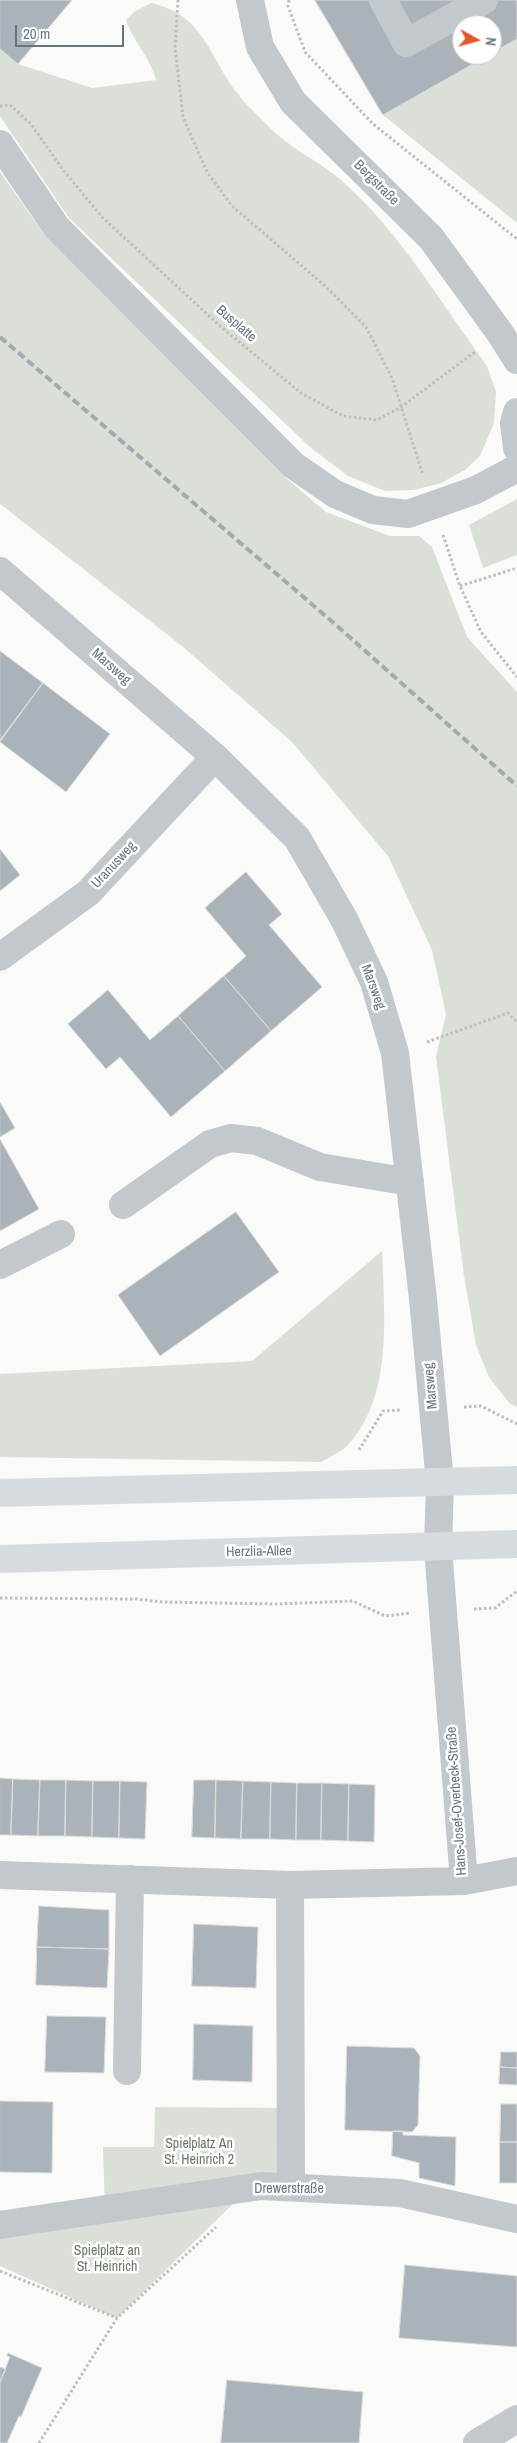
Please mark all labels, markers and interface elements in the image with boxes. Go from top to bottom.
scale bar [18,15,126,47]
north arrow [452,15,502,65]
text: 20 m [23,23,50,44]
text: N [481,36,500,47]
street label: Bergstraße [350,157,402,209]
street label: Busplatte [212,302,260,346]
street label: Marsweg [88,645,134,689]
street label: Uranusweg [88,838,140,892]
street label: Marsweg [357,962,389,1012]
street label: Marsweg [421,1362,441,1410]
street label: Herzlia-Allee [226,1543,292,1561]
street label: Hans-Josef-Overbeck-Straße [443,1726,471,1876]
park label: Spielplatz An St. Heinrich 2 [164,2136,234,2168]
street label: Drewerstraße [254,2181,324,2197]
park label: Spielplatz an St. Heinrich [74,2243,140,2276]

